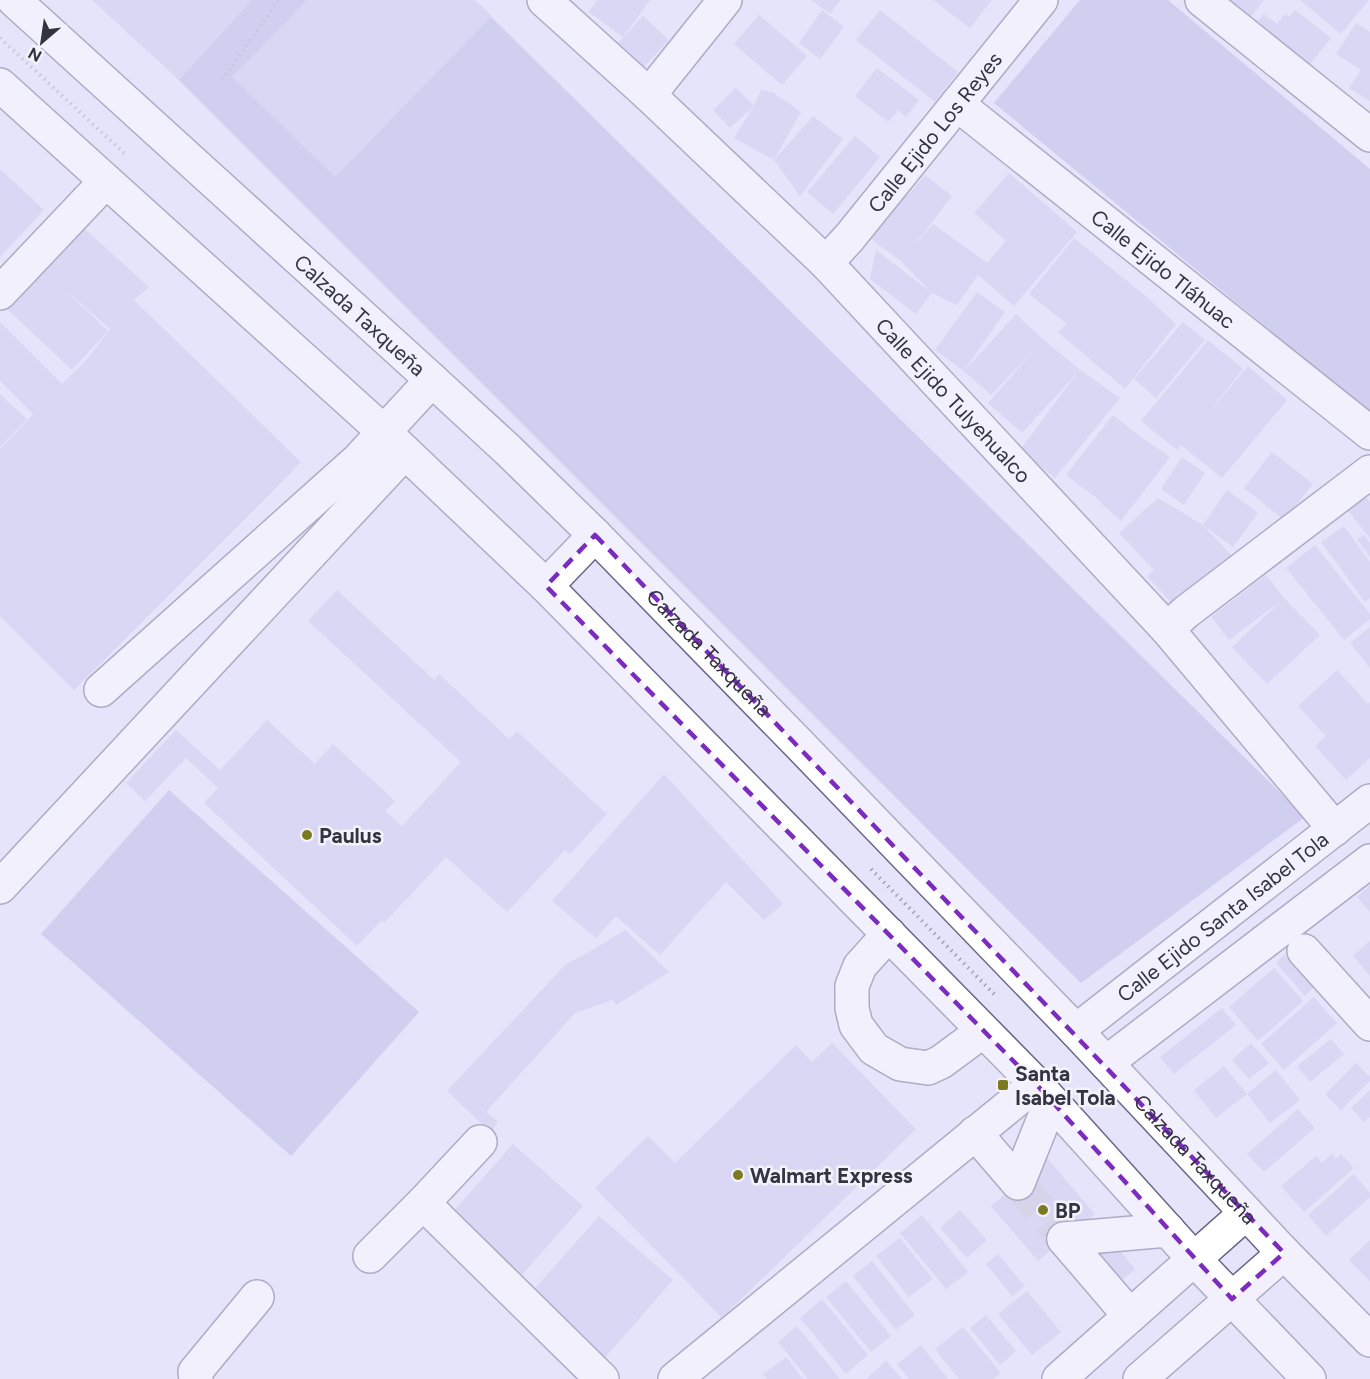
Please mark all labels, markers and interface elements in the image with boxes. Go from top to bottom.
north arrow [12,12,72,72]
text: N [25,43,45,66]
street label: Calle Ejido Los Reyes [862,47,1007,217]
street label: Calle Ejido Tláhuac [1087,204,1240,333]
street label: Calzada Taxqueña [290,249,431,381]
street label: Calle Ejido Tulyehualco [871,313,1037,488]
street label: Calzada Taxqueña [642,583,777,721]
place label: Paulus [319,823,382,848]
street label: Calle Ejido Santa Isabel Tola [1112,826,1333,1007]
marker: Paulus [300,828,314,842]
place label: Santa Isabel Tola [1015,1061,1116,1110]
marker: Santa Isabel Tola [996,1078,1010,1092]
street label: Calzada Taxqueña [1129,1089,1262,1229]
place label: Walmart Express [750,1163,913,1188]
marker: Walmart Express [731,1168,745,1182]
place label: BP [1055,1198,1081,1223]
marker: BP [1036,1203,1050,1217]

